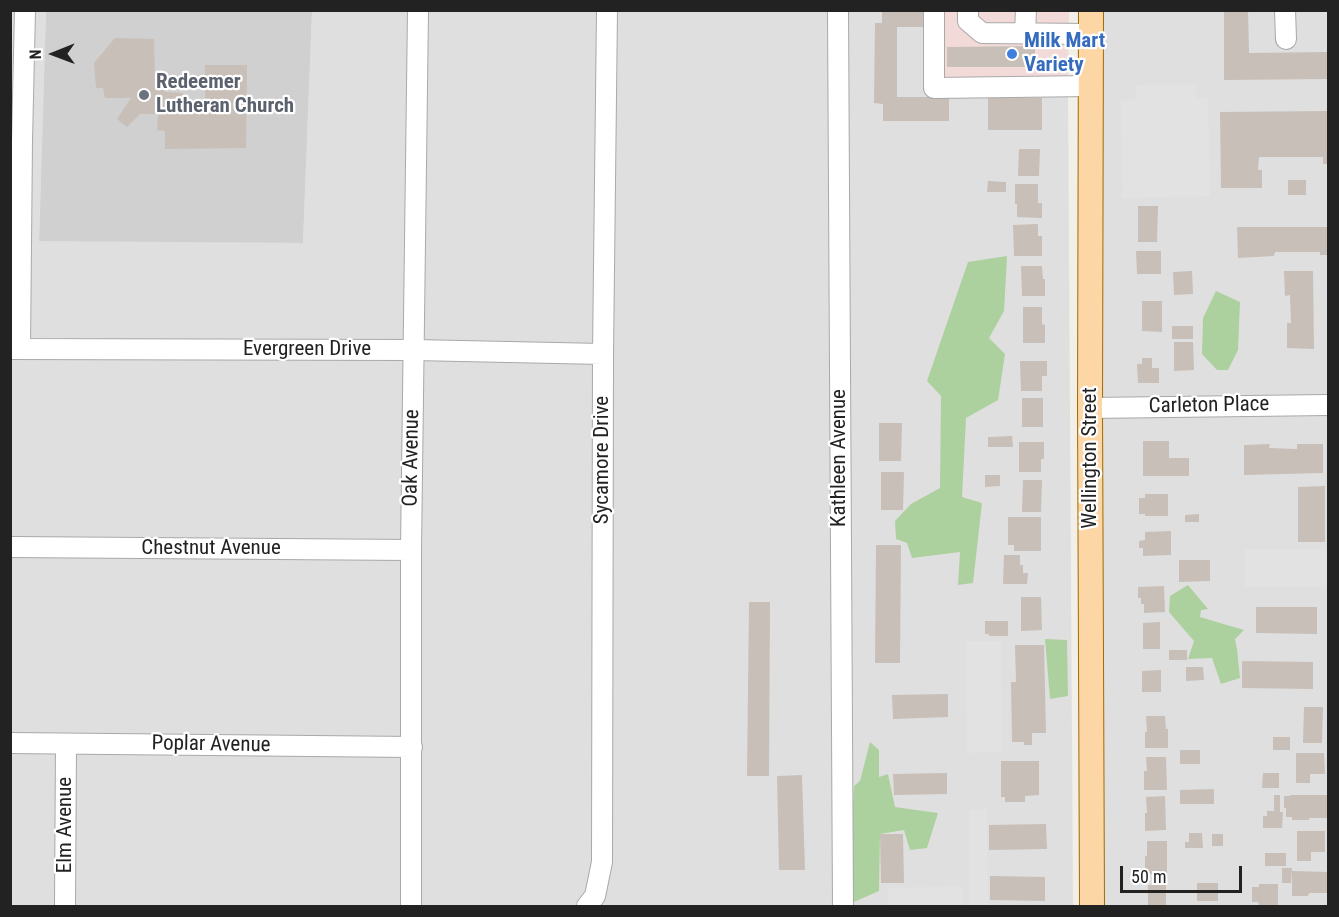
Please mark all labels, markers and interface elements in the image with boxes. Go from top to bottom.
north arrow [24,24,84,84]
place label: Milk Mart Variety [1024,29,1105,79]
marker: Milk Mart Variety [1005,47,1019,61]
text: N [26,49,45,59]
place label: Redeemer Lutheran Church [156,70,294,120]
marker: Redeemer Lutheran Church [137,88,151,102]
street label: Evergreen Drive [243,337,371,363]
street label: Wellington Street [1078,387,1104,529]
street label: Kathleen Avenue [827,389,853,527]
street label: Carleton Place [1148,392,1270,420]
street label: Sycamore Drive [590,396,616,524]
street label: Oak Avenue [399,409,425,507]
street label: Chestnut Avenue [141,536,281,562]
street label: Poplar Avenue [151,731,271,759]
street label: Elm Avenue [53,777,79,873]
scale bar [1123,854,1244,892]
text: 50 m [1131,866,1166,887]

